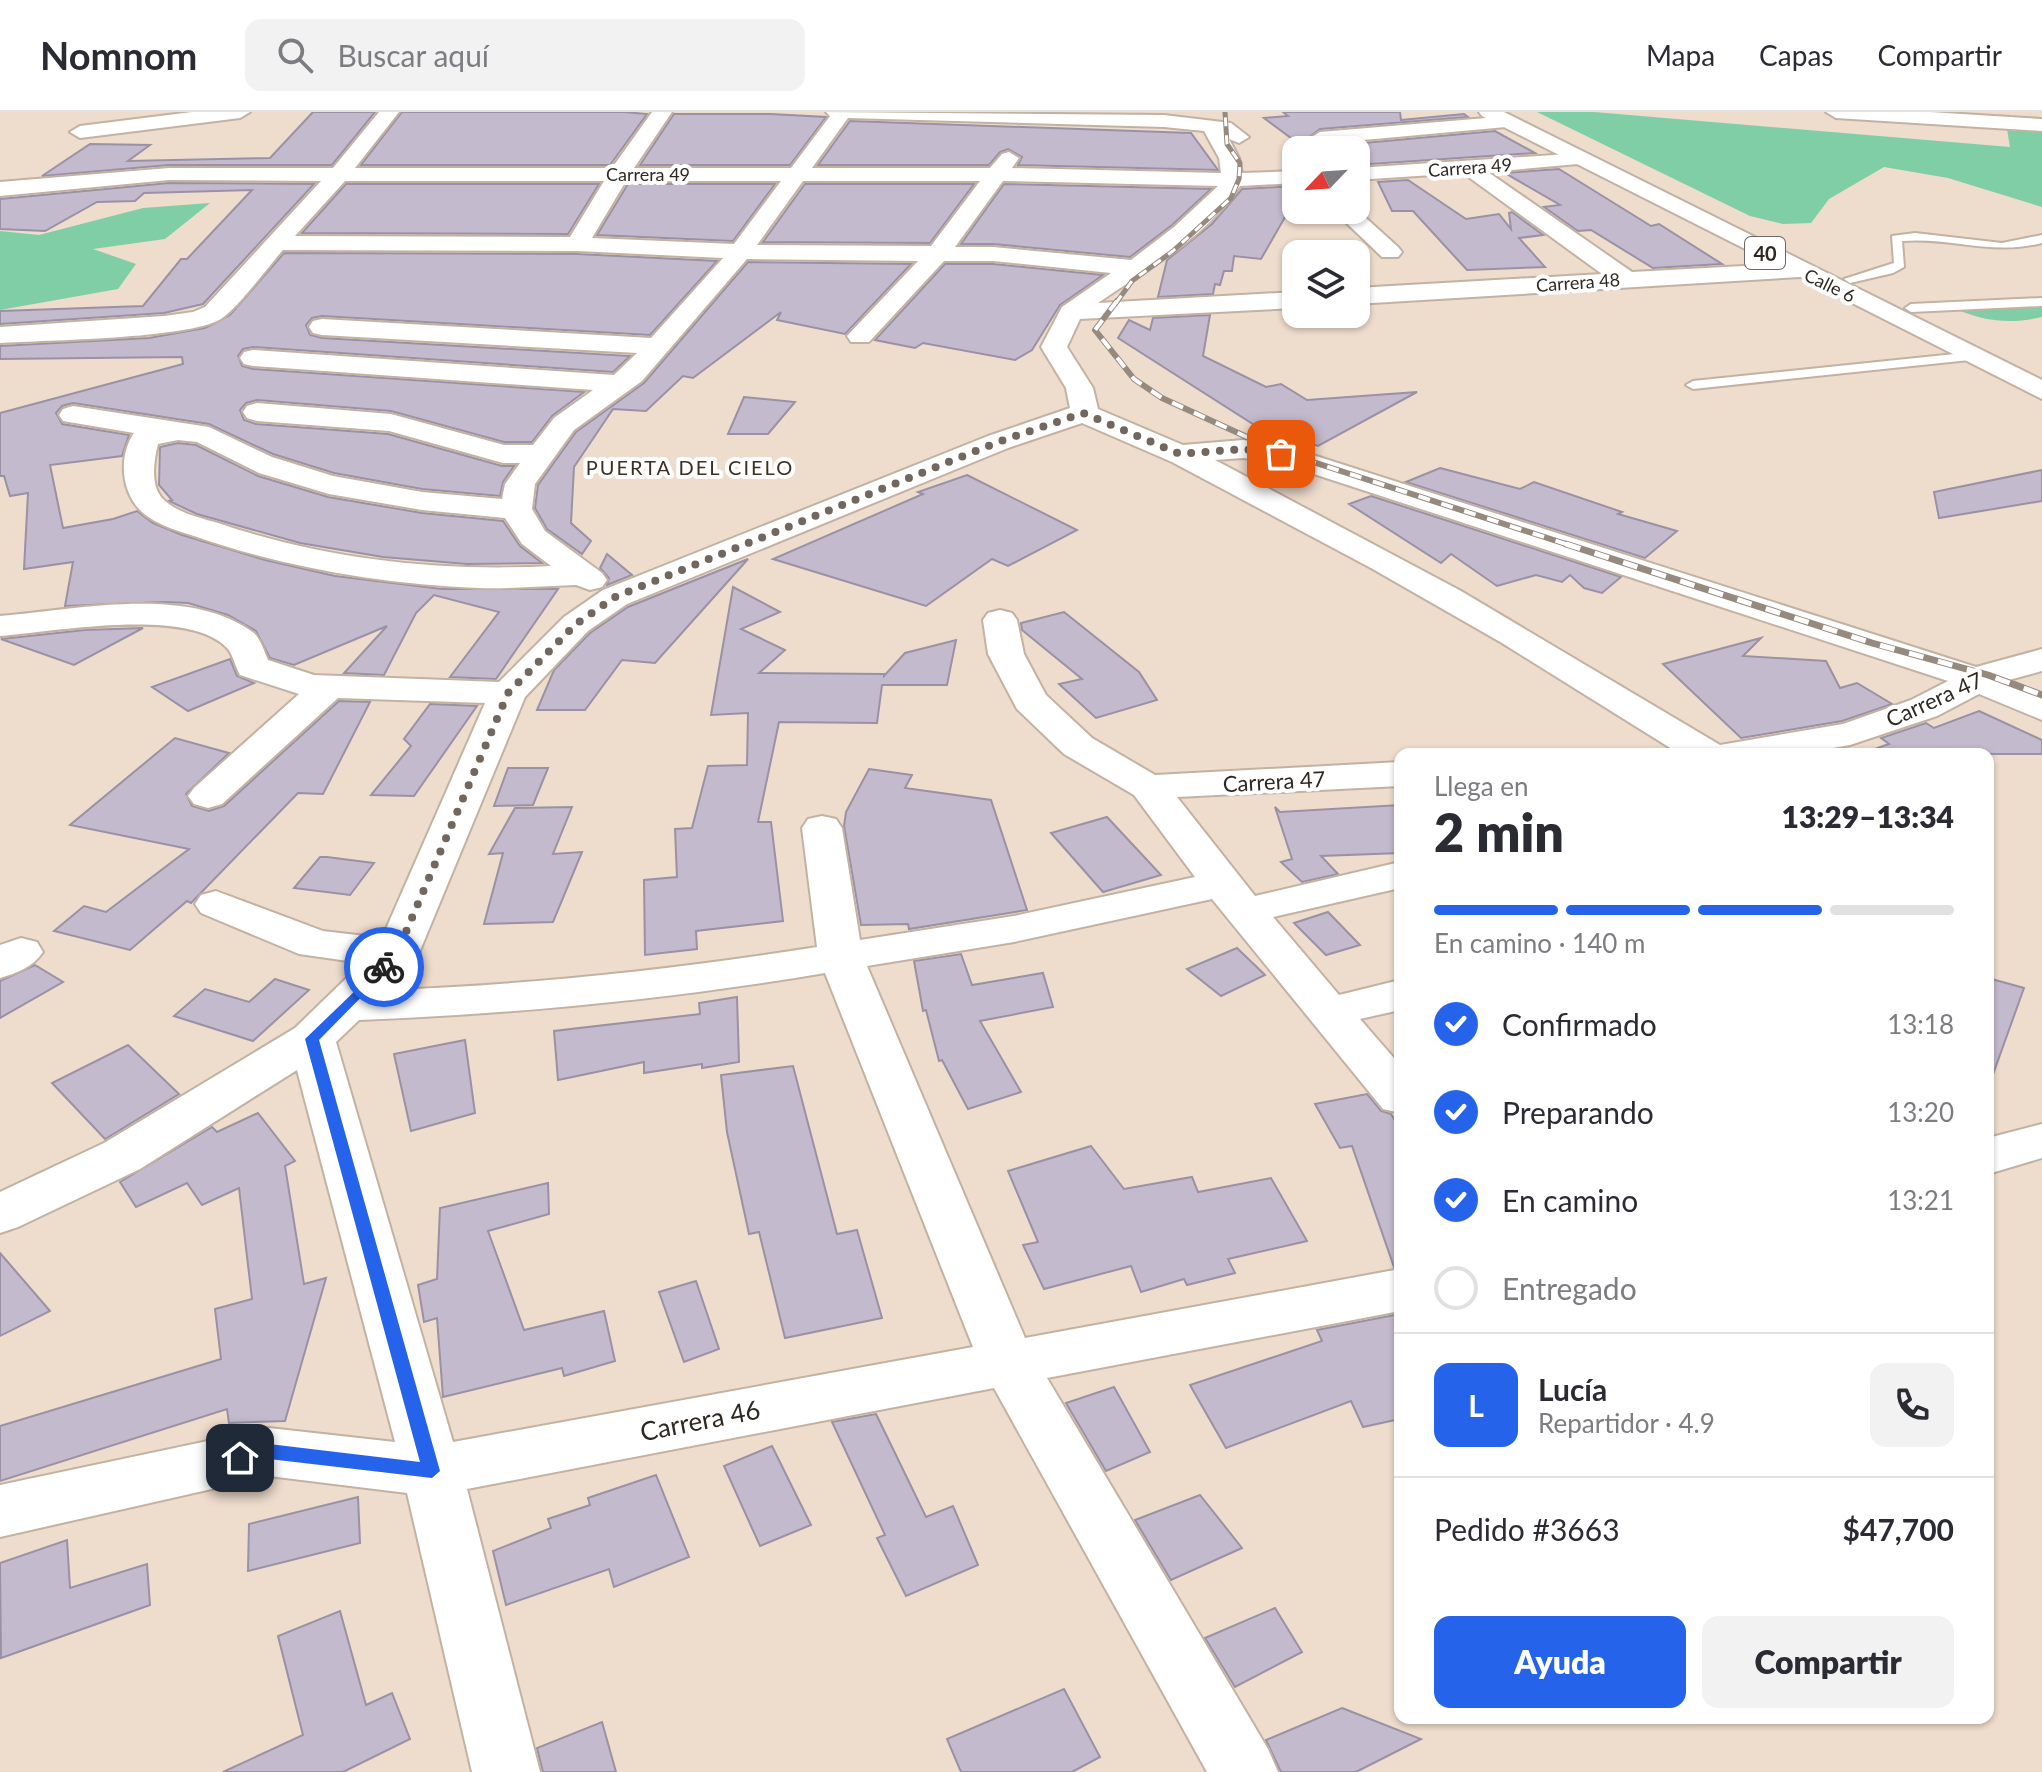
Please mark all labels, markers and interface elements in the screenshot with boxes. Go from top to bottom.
search box [245,19,805,91]
text: Nomnom [40,32,197,78]
icon: search [273,33,317,77]
text: Buscar aquí [337,37,489,73]
text: Mapa [1646,38,1715,72]
text: Capas [1759,38,1833,72]
text: Compartir [1877,38,2002,72]
north arrow [1282,136,1370,224]
map controls [1282,136,1370,328]
street label: Carrera 49 [1427,153,1513,181]
street label: Carrera 49 [606,163,690,185]
road number: 40 [1745,237,1785,269]
button: layers [1282,240,1370,328]
street label: Calle 6 [1801,263,1859,307]
street label: Carrera 48 [1535,268,1621,296]
pin [1247,420,1315,488]
icon: bag [1259,432,1303,476]
district label: PUERTA DEL CIELO [586,455,794,479]
street label: Carrera 47 [1882,666,1986,732]
street label: Carrera 47 [1222,765,1326,797]
text: Llega en [1434,770,1529,802]
text: 13:29–13:34 [1781,798,1954,834]
text: 2 min [1434,801,1564,863]
courier [344,927,424,1007]
text: En camino · 140 m [1434,927,1645,959]
icon: bike [362,945,406,989]
icon: check [1434,1002,1478,1046]
text: Confirmado [1502,1006,1657,1042]
text: 13:18 [1887,1008,1954,1040]
icon: check [1434,1090,1478,1134]
text: Preparando [1502,1094,1654,1130]
text: 13:20 [1887,1096,1954,1128]
icon: check [1434,1178,1478,1222]
text: En camino [1502,1182,1638,1218]
text: 13:21 [1887,1184,1954,1216]
text: Entregado [1502,1270,1637,1306]
button: phone [1870,1363,1954,1447]
text: Lucía [1538,1371,1607,1407]
text: L [1468,1387,1484,1423]
street label: Carrera 46 [637,1393,763,1447]
text: Repartidor · 4.9 [1538,1407,1715,1439]
pin [206,1424,274,1492]
icon: home [218,1436,262,1480]
text: Pedido #3663 [1434,1511,1620,1547]
text: $47,700 [1843,1511,1954,1547]
button: Ayuda [1434,1616,1686,1708]
button: Compartir [1702,1616,1954,1708]

